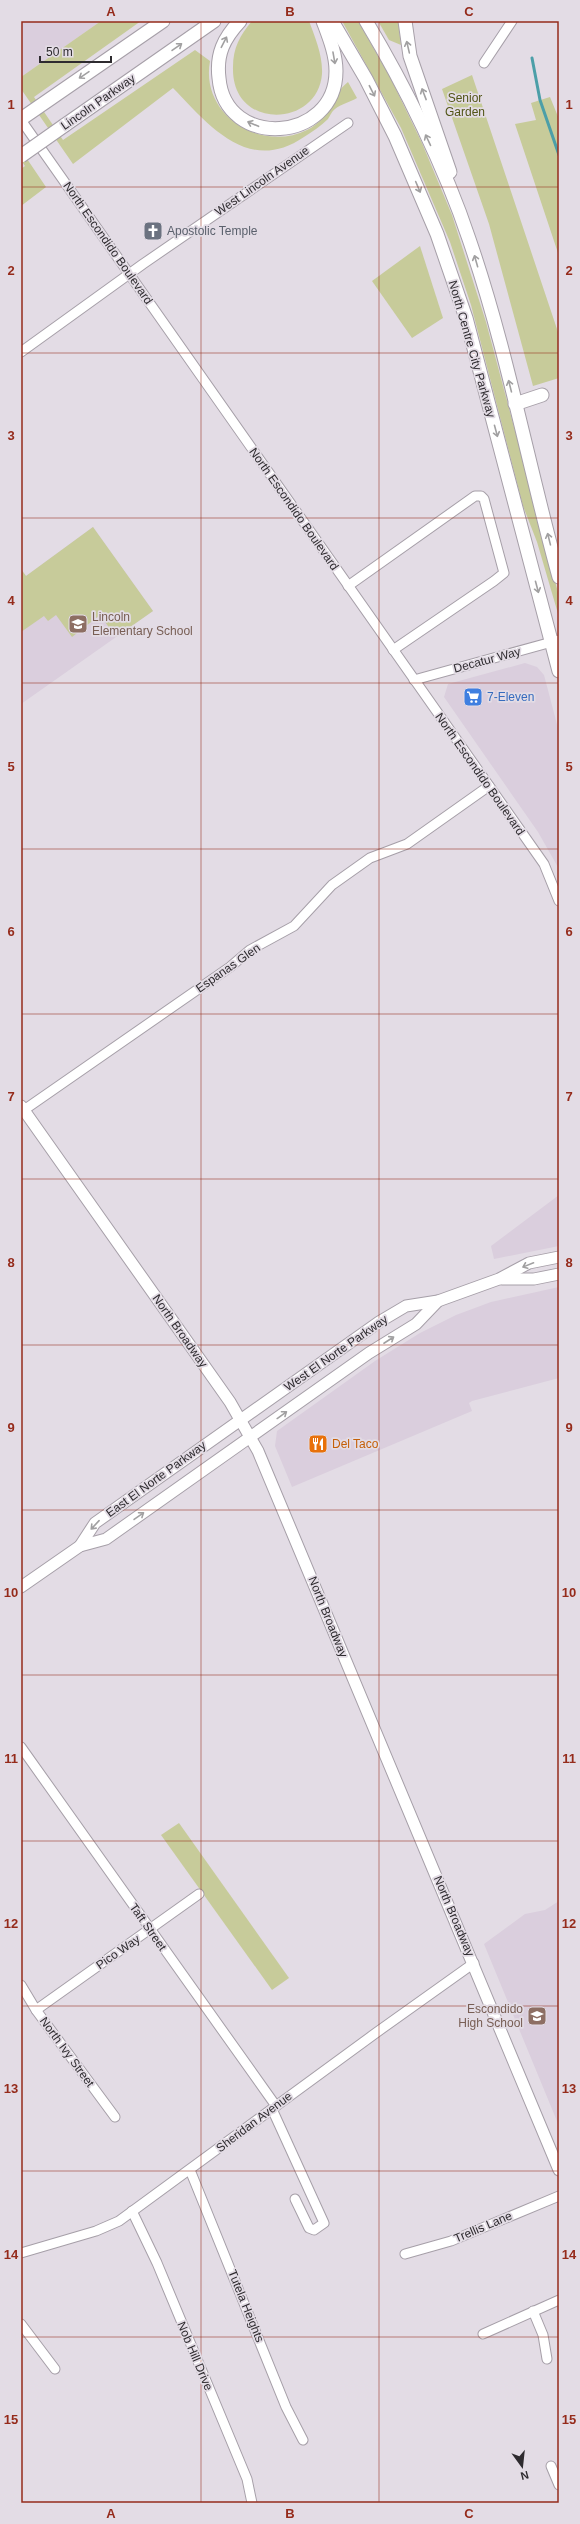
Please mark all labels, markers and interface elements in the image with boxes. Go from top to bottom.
text: A [106,4,116,19]
text: B [285,4,295,19]
text: C [464,4,474,19]
one-way arrow [221,36,228,48]
scale bar [40,38,111,64]
one-way arrow [403,40,411,53]
one-way arrow [171,43,182,51]
text: 50 m [46,45,73,59]
one-way arrow [330,51,338,64]
street label: Lincoln Parkway [58,71,138,133]
one-way arrow [79,71,90,79]
one-way arrow [369,85,377,97]
one-way arrow [419,89,427,101]
park label: Senior Garden [445,91,485,119]
text: 1 [7,97,15,112]
text: 1 [565,97,573,112]
one-way arrow [247,120,259,127]
one-way arrow [424,134,431,146]
street label: West Lincoln Avenue [212,143,312,219]
street label: North Escondido Boulevard [60,179,156,307]
one-way arrow [414,181,422,193]
church icon: Apostolic Temple [142,220,164,242]
place label: Apostolic Temple [167,224,258,238]
one-way arrow [472,255,479,268]
text: 2 [7,263,15,278]
text: 2 [565,263,573,278]
street label: North Centre City Parkway [446,279,498,419]
one-way arrow [506,380,514,393]
one-way arrow [493,424,500,437]
text: 3 [7,428,15,443]
text: 3 [565,428,573,443]
street label: North Escondido Boulevard [246,445,342,573]
one-way arrow [545,533,552,546]
one-way arrow [534,581,541,594]
text: 4 [7,593,15,608]
text: 4 [565,593,573,608]
place label: Lincoln Elementary School [92,610,193,638]
school or university icon: Lincoln Elementary School [67,613,89,635]
street label: Decatur Way [452,644,522,676]
supermarket icon: 7-Eleven [462,686,484,708]
place label: 7-Eleven [487,690,534,704]
street label: North Escondido Boulevard [432,710,528,838]
text: 5 [7,759,15,774]
text: 5 [565,759,573,774]
text: 6 [7,924,15,939]
text: 6 [565,924,573,939]
street label: Espanas Glen [193,941,263,995]
text: 7 [7,1089,15,1104]
text: 7 [565,1089,573,1104]
text: 8 [7,1255,15,1270]
text: 8 [565,1255,573,1270]
one-way arrow [522,1261,534,1269]
street label: North Broadway [150,1292,210,1370]
street label: West El Norte Parkway [282,1312,390,1394]
one-way arrow [383,1336,394,1345]
one-way arrow [277,1411,288,1419]
text: 9 [7,1420,15,1435]
text: 9 [565,1420,573,1435]
restaurant icon: Del Taco [307,1433,329,1455]
place label: Del Taco [332,1437,379,1451]
street label: East El Norte Parkway [103,1438,209,1520]
one-way arrow [134,1512,145,1520]
one-way arrow [91,1520,100,1530]
street label: North Broadway [305,1574,351,1660]
text: 10 [4,1585,18,1600]
text: 10 [562,1585,576,1600]
text: 11 [4,1751,18,1766]
text: 11 [562,1751,576,1766]
street label: North Broadway [431,1874,477,1958]
street label: Taft Street [127,1901,170,1954]
text: 12 [4,1916,18,1931]
text: 12 [562,1916,576,1931]
street label: Pico Way [93,1932,143,1972]
place label: Escondido High School [458,2002,523,2030]
school or university icon: Escondido High School [526,2005,548,2027]
street label: North Ivy Street [37,2014,98,2090]
text: 13 [4,2081,18,2096]
text: 13 [562,2081,576,2096]
street label: Sheridan Avenue [213,2089,295,2155]
street label: Trellis Lane [452,2208,514,2245]
text: 14 [4,2247,19,2262]
text: 14 [562,2247,577,2262]
street label: Tutela Heights [225,2268,267,2344]
street label: Nob Hill Drive [174,2320,216,2393]
text: 15 [4,2412,18,2427]
text: 15 [562,2412,576,2427]
north arrow [502,2446,542,2486]
text: N [519,2469,530,2482]
text: A [106,2506,116,2521]
text: B [285,2506,295,2521]
text: C [464,2506,474,2521]

